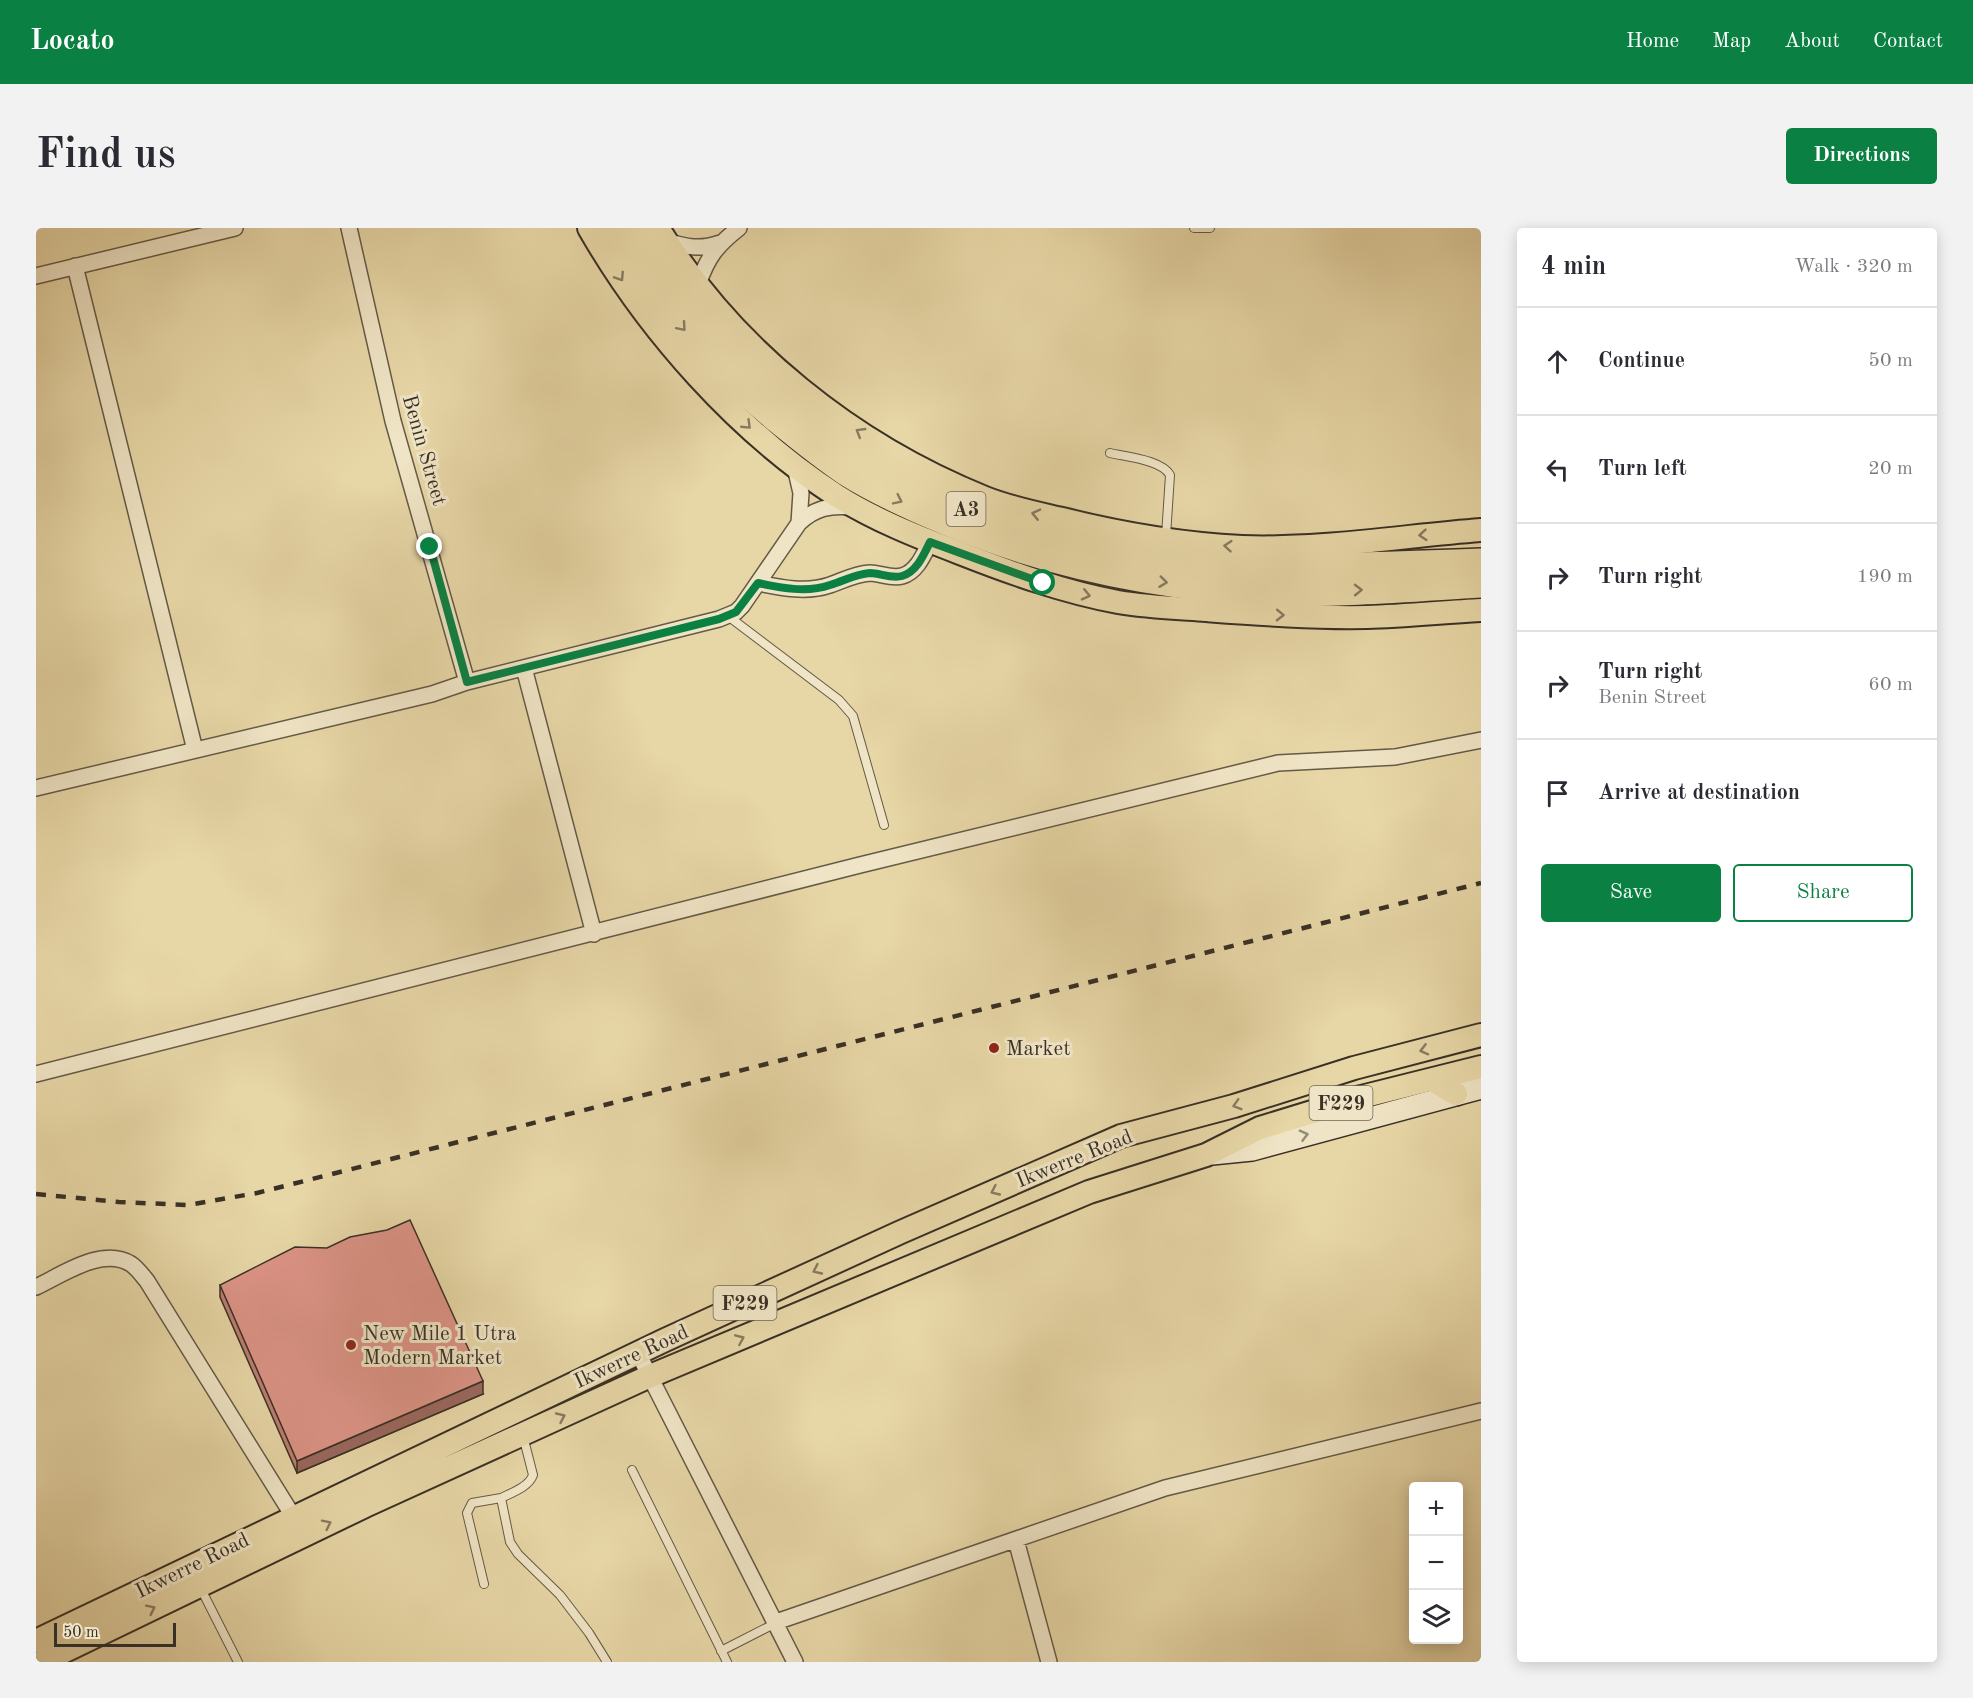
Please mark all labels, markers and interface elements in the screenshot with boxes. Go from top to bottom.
text: Locato [30,28,115,56]
text: Home [1626,31,1679,52]
text: Map [1712,31,1751,52]
text: About [1784,31,1840,52]
text: Contact [1873,31,1943,52]
button: Directions [1786,128,1937,184]
text: Find us [36,135,175,177]
text: 4 min [1541,254,1606,280]
text: Walk · 320 m [1794,257,1913,277]
one-way arrow [613,271,624,282]
one-way arrow [675,320,686,331]
icon: ahead [1541,345,1574,378]
text: Continue [1598,350,1685,372]
text: 50 m [1868,351,1913,371]
street label: Benin Street [398,393,449,508]
one-way arrow [740,417,751,428]
one-way arrow [856,428,866,440]
icon: left [1541,453,1574,486]
text: Turn left [1598,458,1687,480]
text: 20 m [1868,459,1913,479]
road number: A3 [946,492,986,526]
one-way arrow [892,493,903,505]
one-way arrow [1032,508,1042,521]
one-way arrow [1418,528,1427,541]
route end [416,533,442,559]
one-way arrow [1224,540,1233,553]
icon: right [1541,561,1574,594]
text: Turn right [1598,566,1702,588]
text: 190 m [1857,567,1913,587]
route start [1029,569,1055,595]
one-way arrow [1159,575,1168,588]
one-way arrow [1354,584,1363,597]
one-way arrow [1081,587,1091,600]
one-way arrow [1275,609,1284,622]
text: Turn right [1598,661,1702,683]
icon: right [1541,669,1574,702]
text: 60 m [1868,675,1913,695]
text: Benin Street [1598,688,1707,708]
icon: arrive [1541,777,1574,810]
text: Arrive at destination [1598,782,1800,804]
button: Save [1541,864,1721,922]
button: Share [1733,864,1913,922]
place label: Market [1006,1039,1071,1060]
marker: Market [987,1041,1001,1055]
one-way arrow [1420,1042,1430,1055]
road number: F229 [1310,1086,1372,1120]
one-way arrow [1232,1097,1243,1110]
street label: Ikwerre Road [1013,1126,1136,1192]
one-way arrow [1299,1130,1309,1143]
one-way arrow [991,1184,1002,1196]
one-way arrow [812,1263,823,1275]
road number: F229 [714,1286,776,1320]
street label: Ikwerre Road [571,1322,692,1393]
place label: New Mile 1 Utra Modern Market [363,1324,516,1369]
one-way arrow [734,1334,745,1346]
marker: New Mile 1 Utra Modern Market [344,1338,358,1352]
one-way arrow [555,1412,566,1424]
map controls [1409,1482,1463,1644]
button: + [1409,1482,1463,1536]
one-way arrow [320,1520,331,1532]
street label: Ikwerre Road [132,1530,253,1603]
button: − [1409,1536,1463,1590]
button: layers [1409,1590,1463,1644]
one-way arrow [145,1605,156,1617]
scale bar [54,1620,176,1648]
text: 50 m [63,1625,99,1641]

